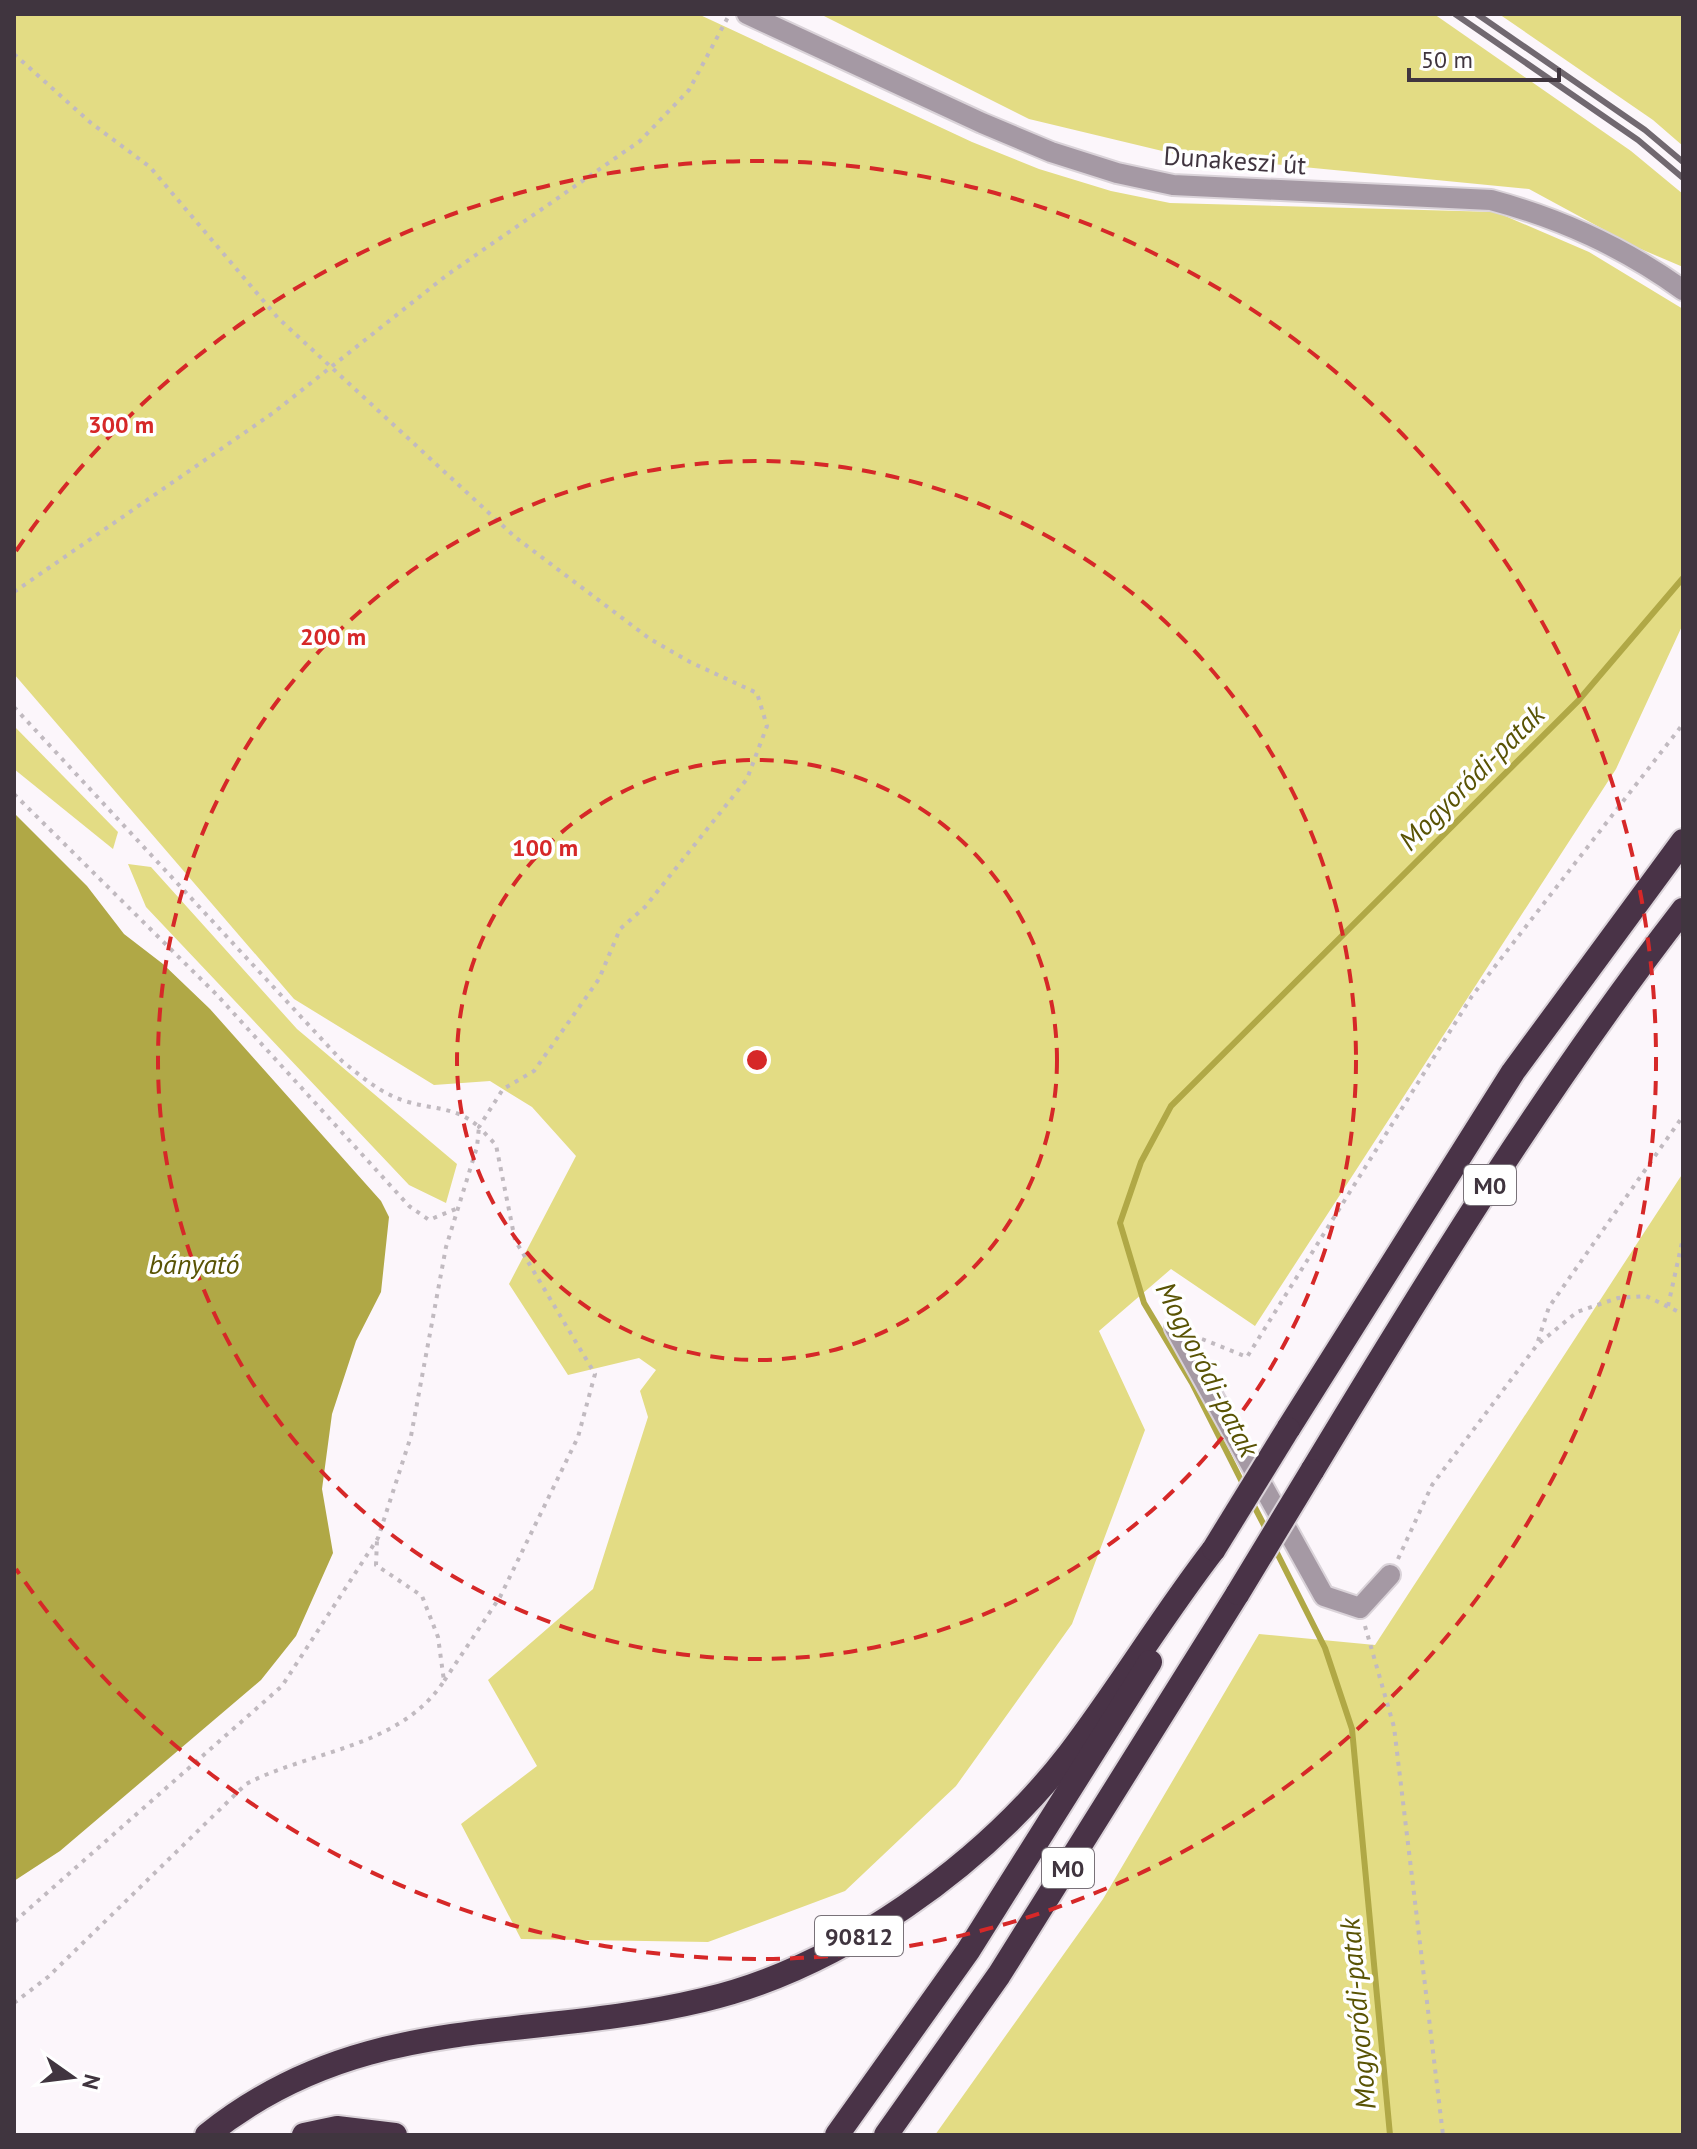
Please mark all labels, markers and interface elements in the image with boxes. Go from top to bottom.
scale bar [1409,32,1559,82]
text: 50 m [1421,44,1473,75]
street label: Dunakeszi út [1163,139,1308,181]
text: 300 m [88,409,154,440]
text: 200 m [300,621,366,652]
water label: Mogyoródi-patak [1390,695,1553,858]
text: 100 m [512,832,578,863]
centre of rings [743,1046,771,1074]
road number: M0 [1464,1165,1516,1205]
water label: bányató [149,1245,240,1282]
water label: Mogyoródi-patak [1148,1275,1269,1464]
road number: M0 [1042,1848,1094,1888]
water label: Mogyoródi-patak [1330,1915,1384,2111]
road number: 90812 [815,1916,903,1956]
north arrow [32,2037,112,2117]
text: N [76,2071,107,2092]

